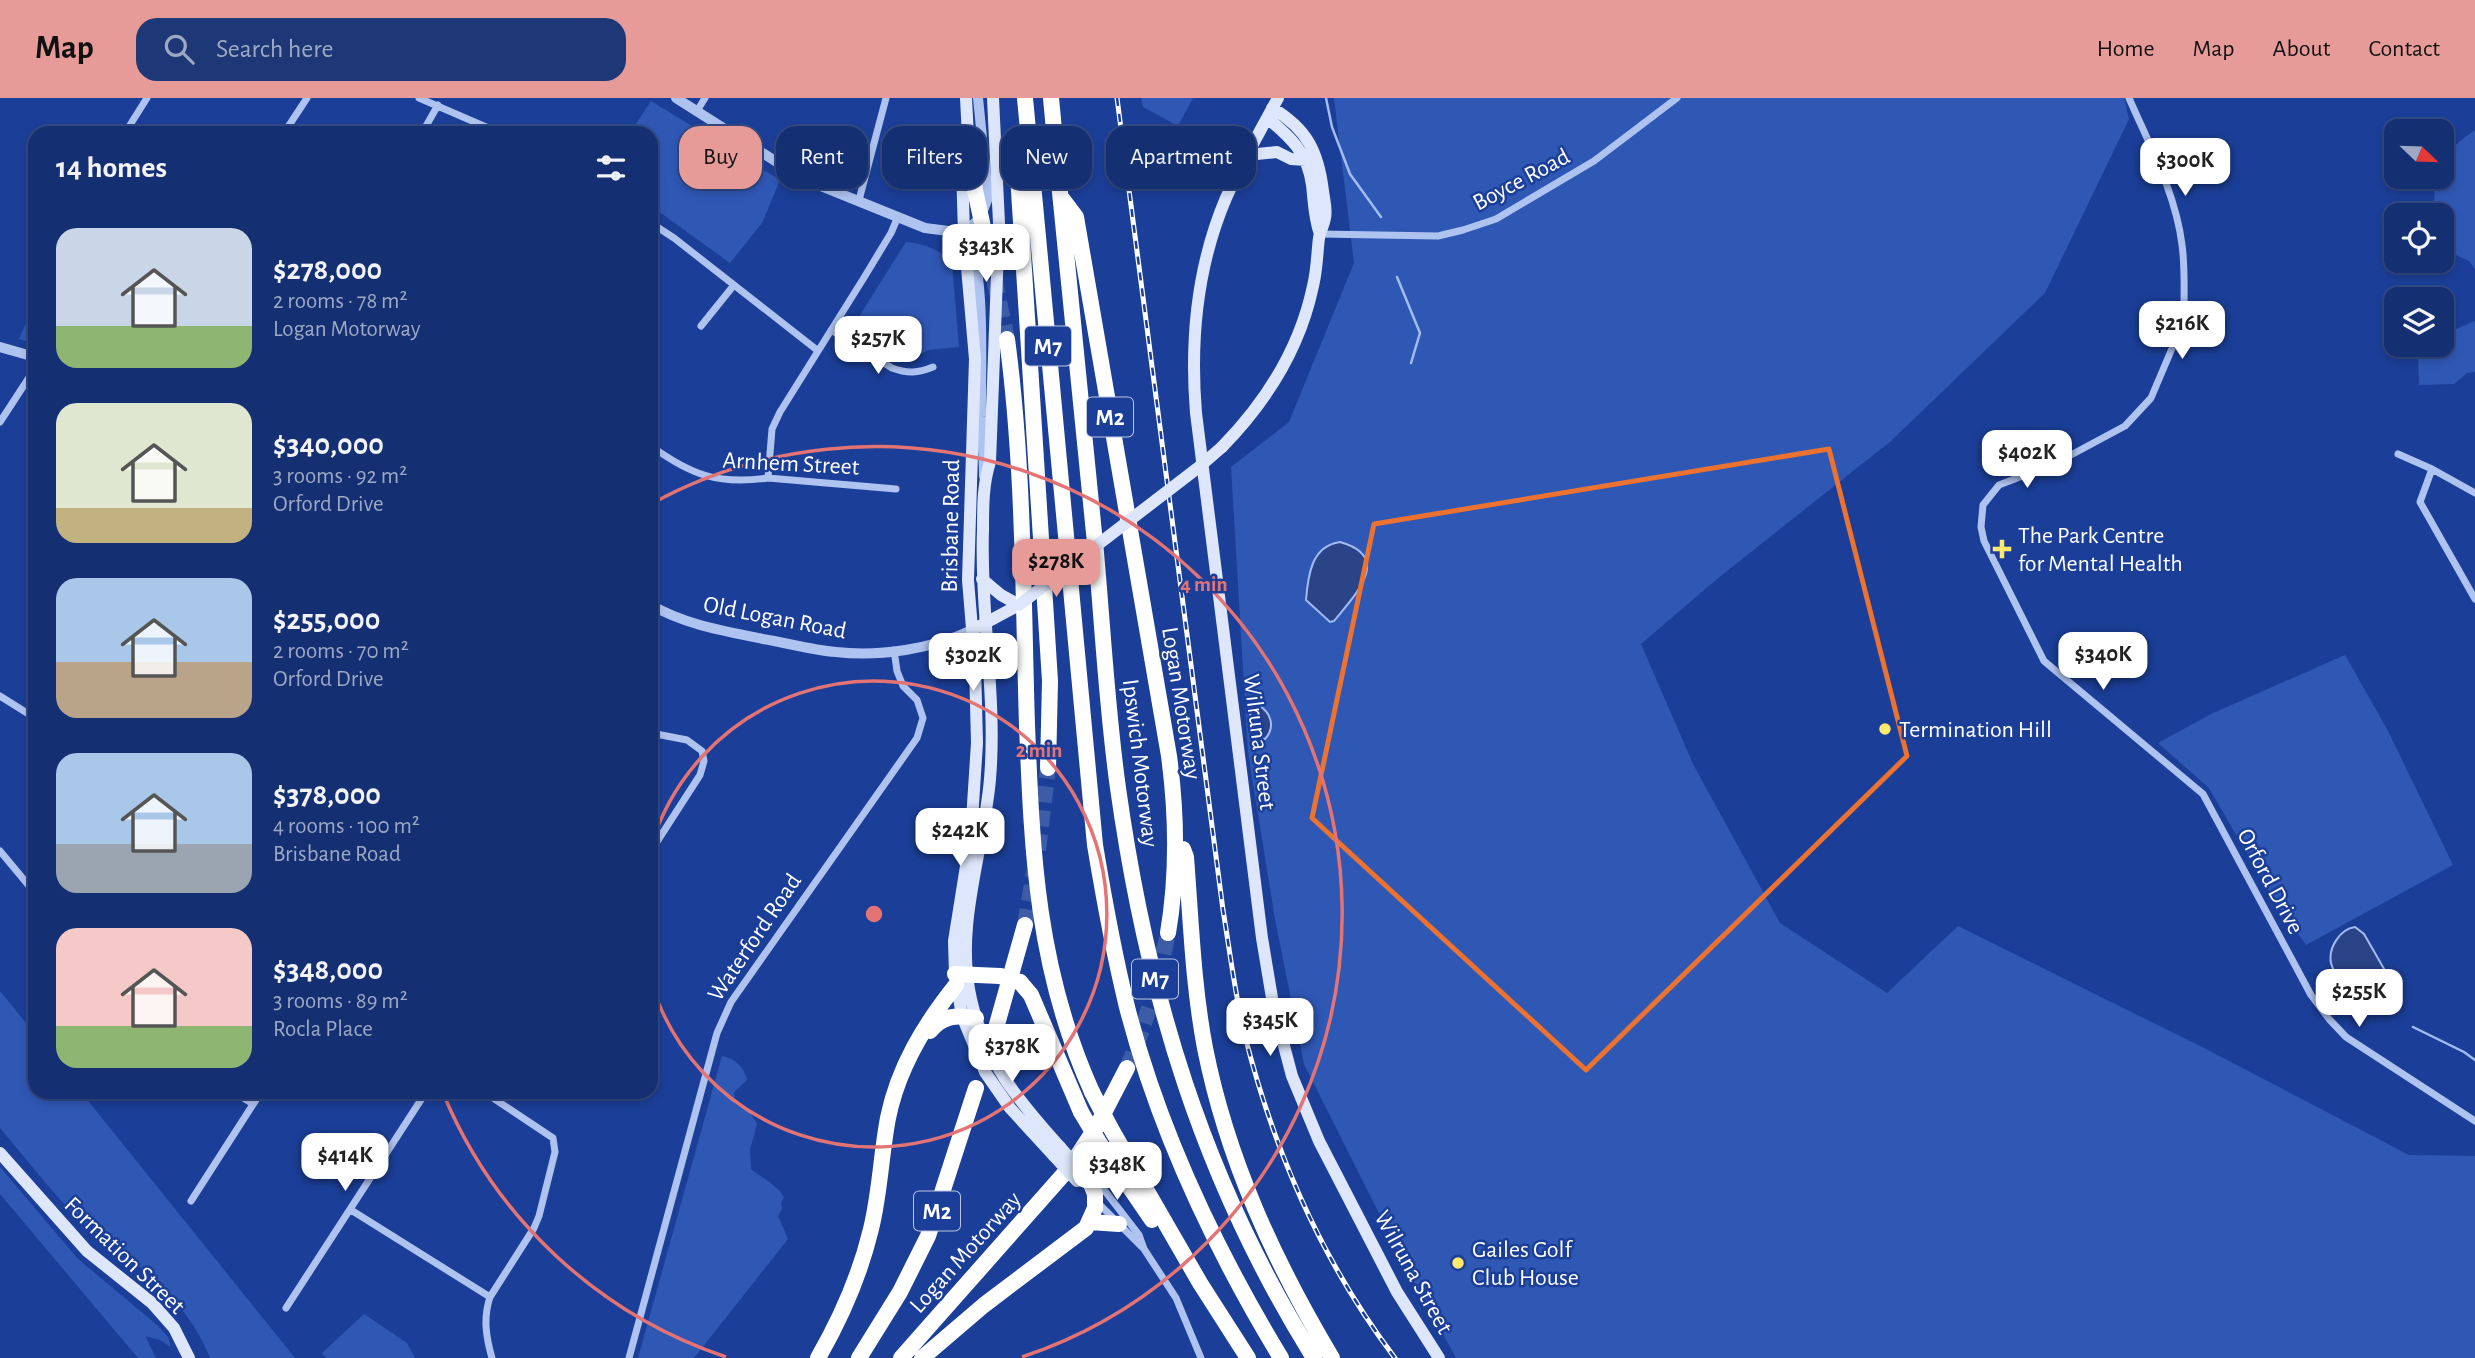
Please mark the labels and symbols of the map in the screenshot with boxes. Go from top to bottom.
north arrow [2384,119,2454,189]
pin: $300K [2136,139,2234,198]
street label: Boyce Road [1469,144,1574,215]
pin: $343K [937,225,1035,284]
pin: $216K [2133,302,2231,361]
pin: $257K [829,316,927,376]
road number: M7 [1025,327,1071,366]
road number: M2 [1087,398,1133,436]
pin: $402K [1978,430,2076,490]
street label: Arnhem Street [722,448,860,480]
street label: Brisbane Road [938,459,964,593]
place label: The Park Centre for Mental Health [2018,524,2183,576]
marker: The Park Centre for Mental Health [1992,539,2012,559]
pin: $278K [1007,540,1105,599]
text: 4 min [1180,574,1228,595]
street label: Old Logan Road [701,592,848,644]
street label: Logan Motorway [1157,625,1205,781]
pin: $340K [2054,632,2152,692]
pin: $302K [924,634,1022,693]
street label: Wilruna Street [1239,673,1279,812]
street label: Ipswich Motorway [1118,678,1162,849]
place label: Termination Hill [1899,718,2052,742]
marker: Termination Hill [1877,721,1893,737]
text: 2 min [1016,740,1062,761]
pin: $242K [911,808,1009,868]
street label: Orford Drive [2232,825,2308,938]
street label: Waterford Road [704,870,806,1005]
centre of rings [862,902,886,926]
road number: M7 [1132,960,1178,998]
pin: $255K [2310,970,2408,1029]
pin: $345K [1221,998,1319,1058]
pin: $378K [963,1024,1061,1084]
pin: $414K [296,1134,394,1193]
pin: $348K [1068,1142,1166,1202]
street label: Logan Motorway [905,1187,1026,1318]
road number: M2 [914,1192,960,1230]
street label: Formation Street [60,1193,189,1319]
street label: Wilruna Street [1369,1207,1457,1338]
place label: Gailes Golf Club House [1472,1238,1579,1290]
marker: Gailes Golf Club House [1450,1255,1466,1271]

